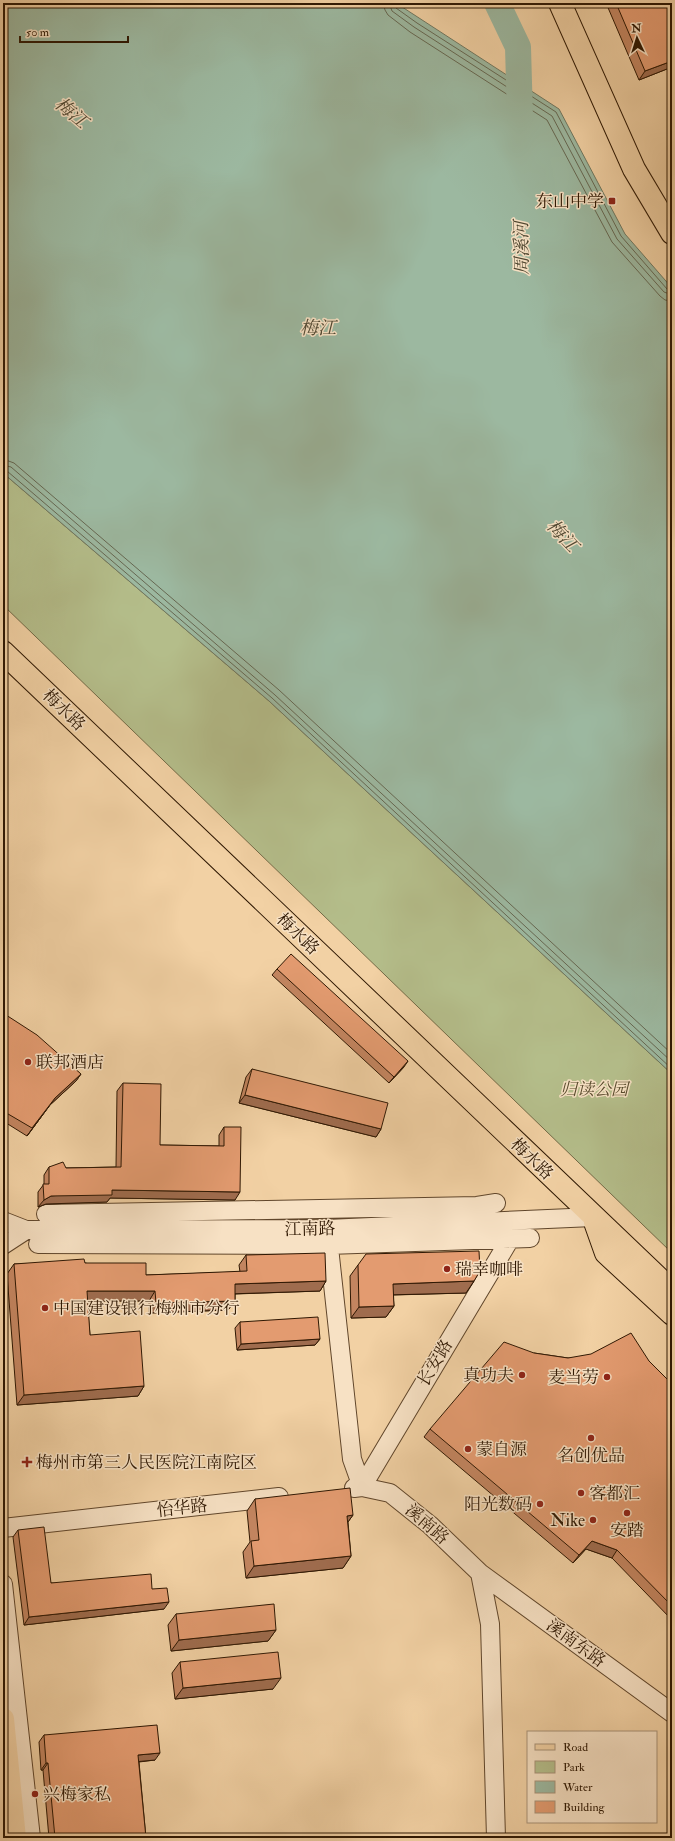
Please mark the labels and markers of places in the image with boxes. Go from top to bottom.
place label: 东山中学 [536,191,604,212]
marker: 东山中学 [607,196,617,206]
place label: 联邦酒店 [36,1052,104,1073]
marker: 联邦酒店 [23,1057,33,1067]
place label: 瑞幸咖啡 [455,1259,523,1280]
marker: 瑞幸咖啡 [442,1264,452,1274]
place label: 中国建设银行梅州市分行 [53,1298,240,1319]
marker: 中国建设银行梅州市分行 [40,1303,50,1313]
place label: 真功夫 [463,1365,514,1386]
place label: 麦当劳 [548,1367,599,1388]
marker: 真功夫 [517,1370,527,1380]
marker: 麦当劳 [602,1372,612,1382]
marker: 名创优品 [586,1433,596,1443]
place label: 蒙自源 [476,1439,527,1460]
marker: 蒙自源 [463,1444,473,1454]
place label: 名创优品 [557,1445,625,1466]
place label: 梅州市第三人民医院江南院区 [36,1452,257,1473]
marker: 梅州市第三人民医院江南院区 [21,1456,33,1468]
place label: 客都汇 [589,1483,640,1504]
marker: 客都汇 [576,1488,586,1498]
place label: 阳光数码 [464,1494,532,1515]
marker: 阳光数码 [535,1499,545,1509]
marker: 安踏 [622,1508,632,1518]
place label: Nike [550,1510,585,1531]
marker: Nike [588,1515,598,1525]
place label: 安踏 [610,1520,644,1541]
place label: 兴梅家私 [43,1784,111,1805]
marker: 兴梅家私 [30,1789,40,1799]

